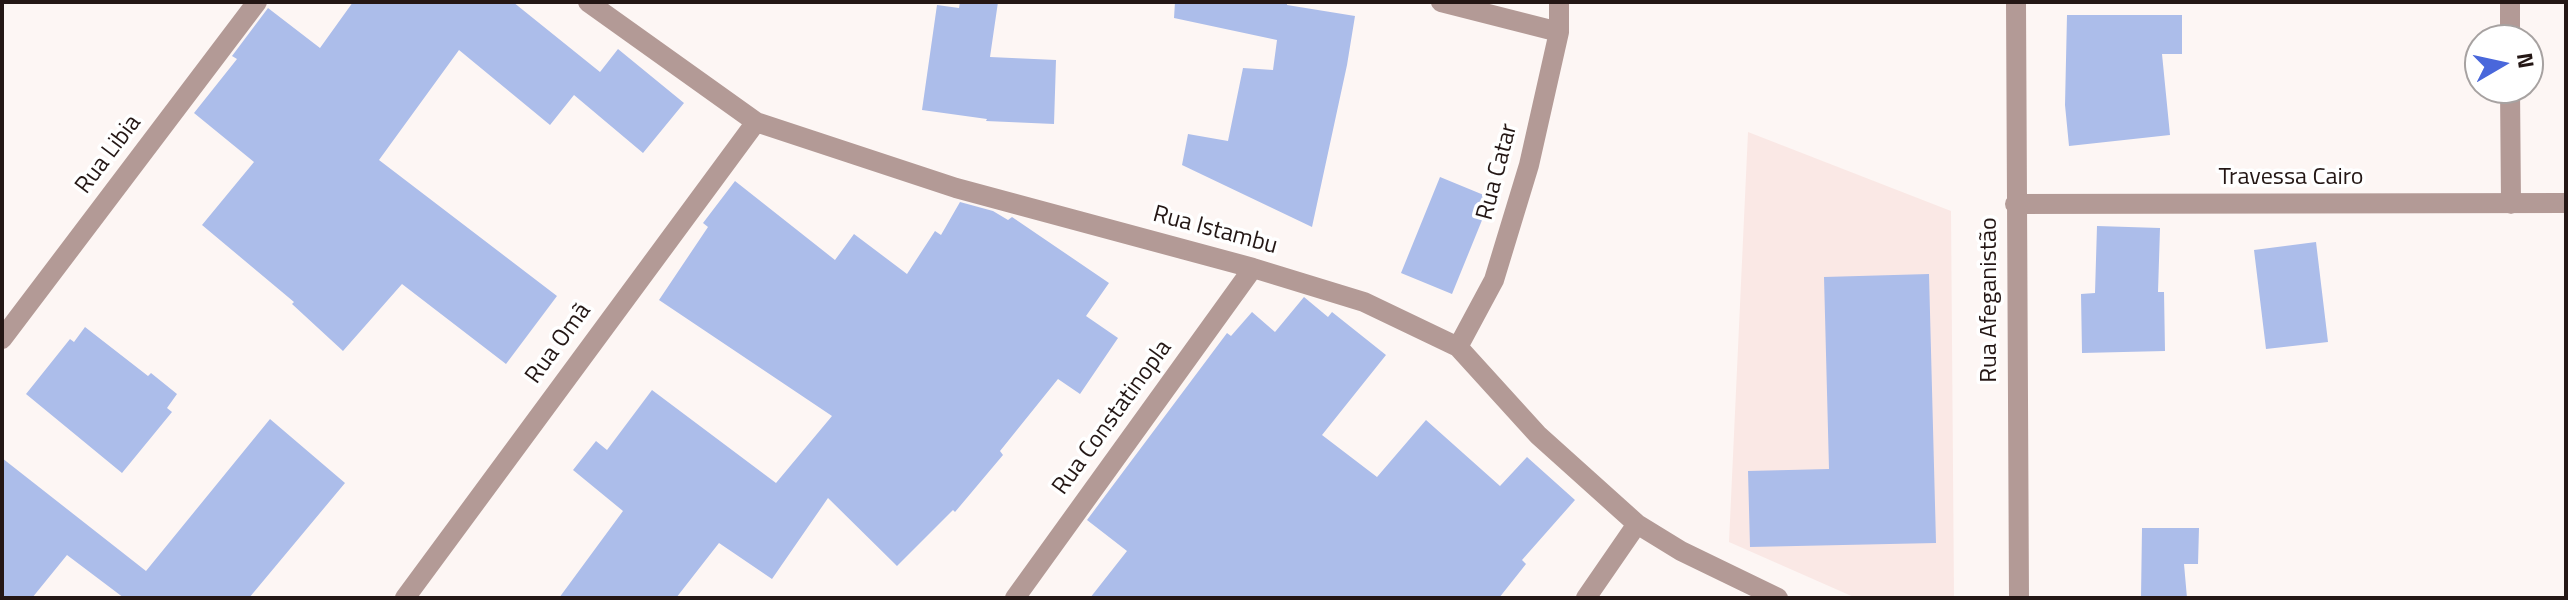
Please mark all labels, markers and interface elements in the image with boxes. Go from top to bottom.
north arrow [2464,24,2544,104]
text: N [2508,50,2544,71]
street label: Rua Libia [70,110,148,200]
street label: Rua Catar [1471,121,1525,223]
street label: Travessa Cairo [2219,164,2363,192]
street label: Rua Istambu [1150,201,1280,261]
street label: Rua Afeganistão [1976,217,2004,383]
street label: Rua Omã [520,298,598,390]
street label: Rua Constatinopla [1047,335,1179,501]

